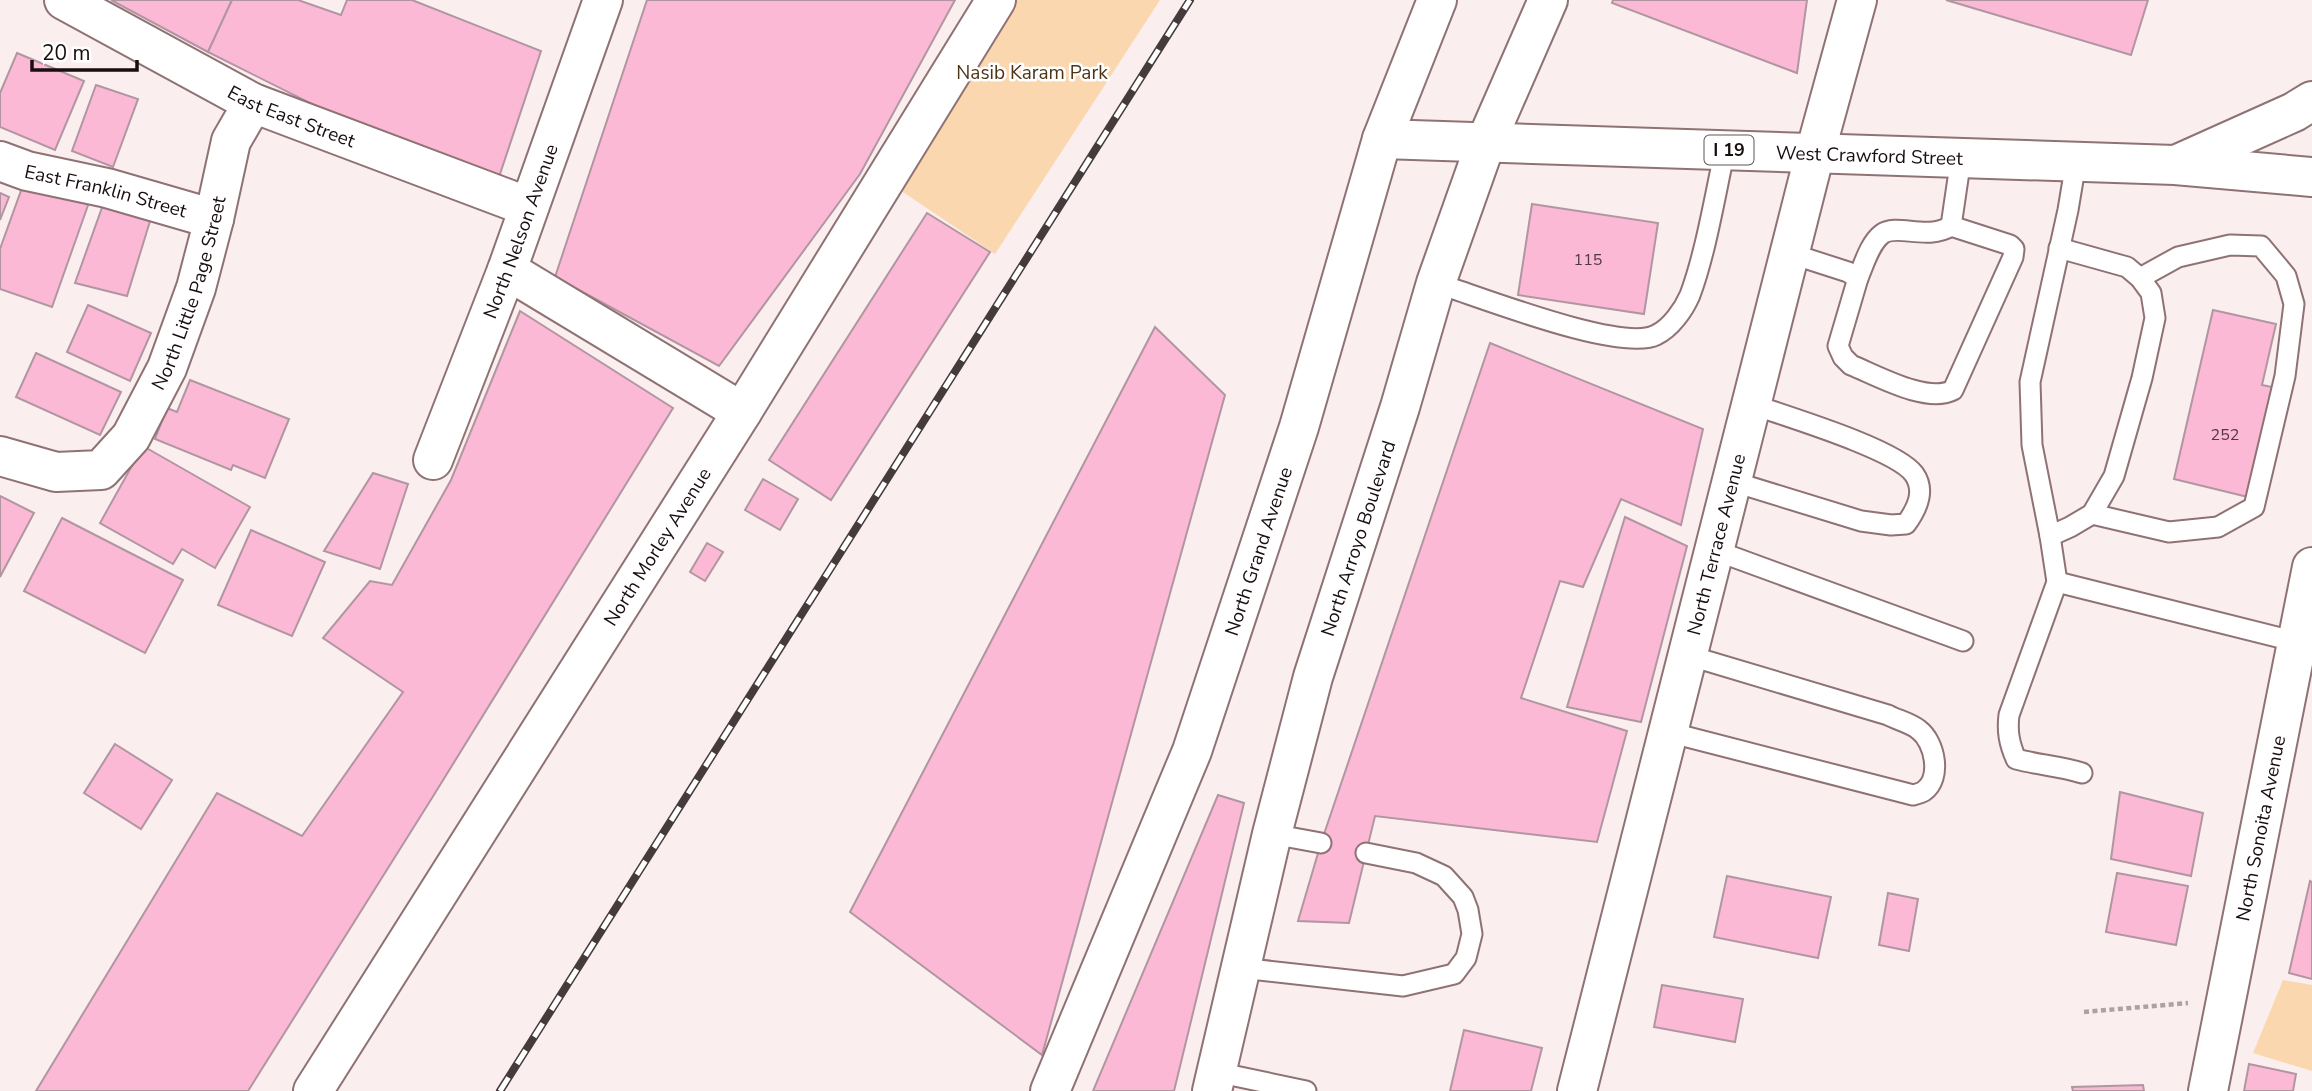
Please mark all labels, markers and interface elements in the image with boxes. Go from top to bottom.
scale bar [32,28,136,72]
text: 20 m [42,39,91,67]
park label: Nasib Karam Park [956,60,1108,86]
street label: East East Street [223,80,359,154]
road number: I 19 [1704,135,1754,164]
street label: West Crawford Street [1775,140,1964,172]
street label: North Nelson Avenue [477,141,565,323]
street label: East Franklin Street [22,159,190,225]
street label: North Little Page Street [146,194,233,395]
house number: 115 [1574,249,1602,271]
house number: 252 [2211,424,2239,446]
street label: North Arroyo Boulevard [1315,437,1402,640]
street label: North Terrace Avenue [1681,451,1752,638]
street label: North Morley Avenue [598,463,718,631]
street label: North Grand Avenue [1219,464,1299,639]
street label: North Sonoita Avenue [2230,733,2292,923]

